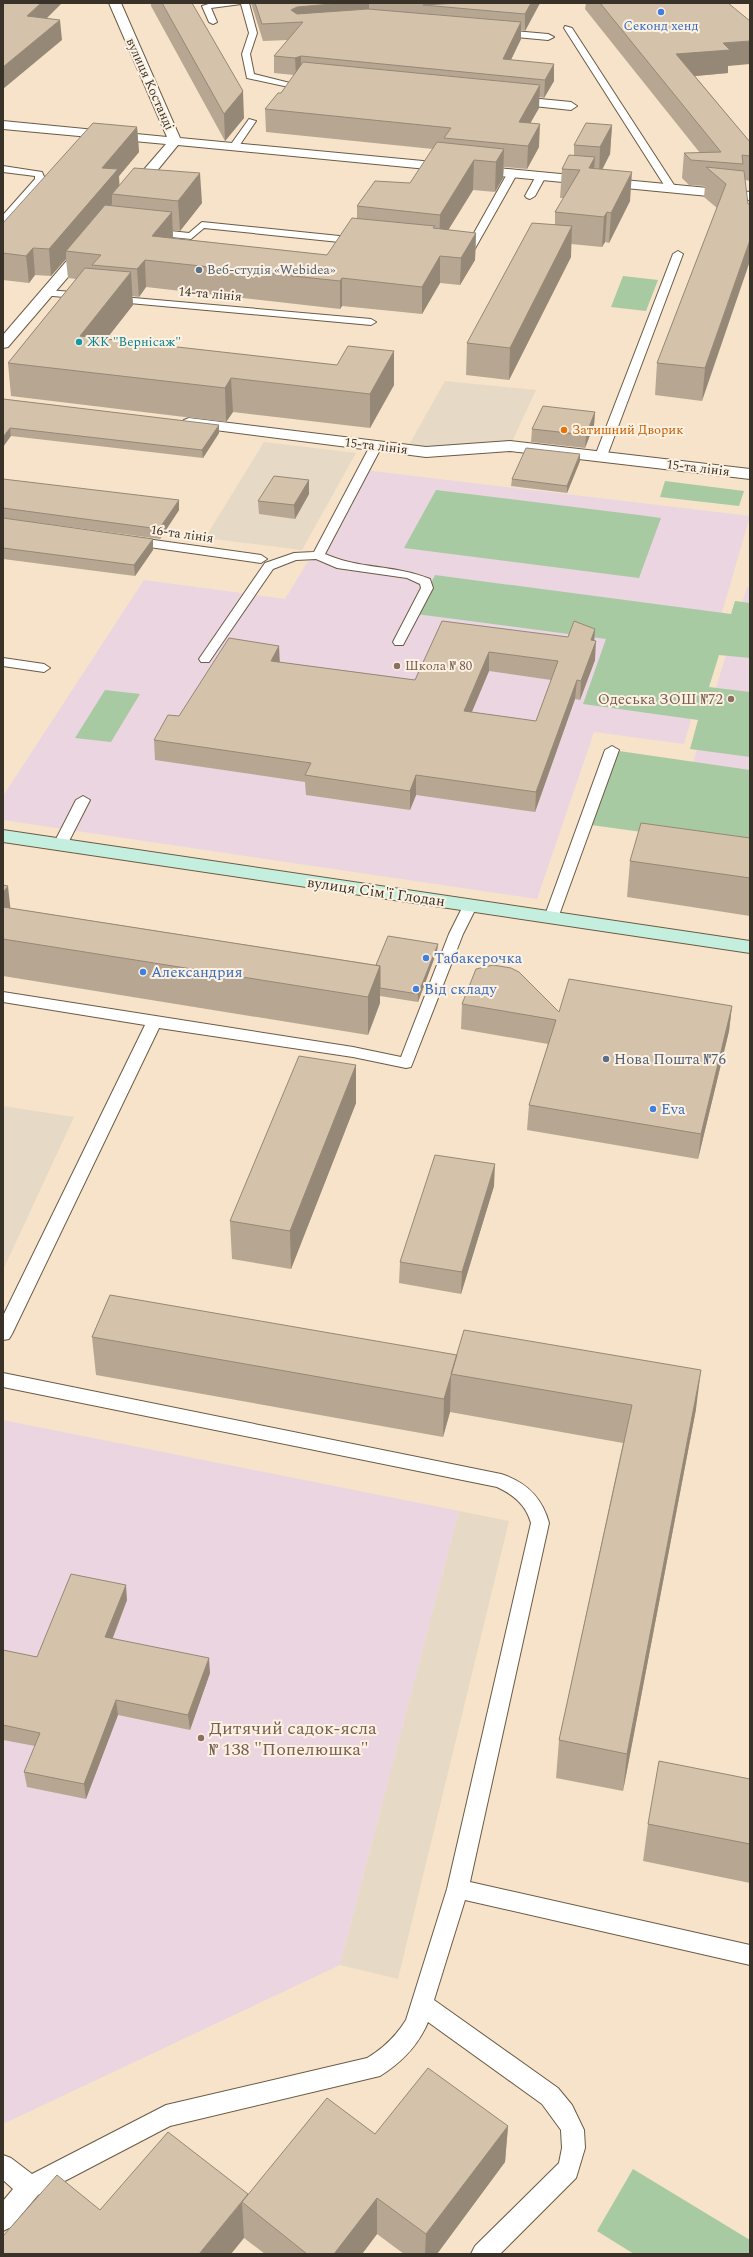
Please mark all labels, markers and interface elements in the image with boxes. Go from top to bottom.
marker: Секонд хенд [656,7,666,17]
place label: Секонд хенд [624,16,698,36]
street label: вулиця Костанді [121,35,179,133]
place label: Веб-студія «Webidea» [207,260,336,280]
marker: Веб-студія «Webidea» [194,265,204,275]
street label: 14-та лінія [177,281,243,307]
place label: ЖК "Вернісаж" [87,332,181,352]
marker: ЖК "Вернісаж" [74,337,84,347]
place label: Затишний Дворик [572,420,683,440]
marker: Затишний Дворик [559,425,569,435]
street label: 15-та лінія [343,432,409,460]
street label: 15-та лінія [665,454,731,482]
street label: 16-та лінія [149,520,215,548]
place label: Школа № 80 [405,656,473,676]
marker: Школа № 80 [392,661,402,671]
place label: Одеська ЗОШ №72 [598,688,723,711]
marker: Одеська ЗОШ №72 [726,694,736,704]
street label: вулиця Сім'ї Глодан [305,871,447,913]
place label: Табакерочка [434,947,523,970]
marker: Табакерочка [421,953,431,963]
place label: Александрия [151,961,243,984]
marker: Александрия [138,967,148,977]
place label: Від складу [424,978,497,1001]
marker: Від складу [411,984,421,994]
place label: Нова Пошта №76 [614,1048,727,1071]
marker: Нова Пошта №76 [601,1054,611,1064]
place label: Eva [661,1098,686,1121]
marker: Eva [648,1104,658,1114]
place label: Дитячий садок-ясла № 138 "Попелюшка" [209,1715,377,1763]
marker: Дитячий садок-ясла № 138 "Попелюшка" [196,1733,206,1743]

